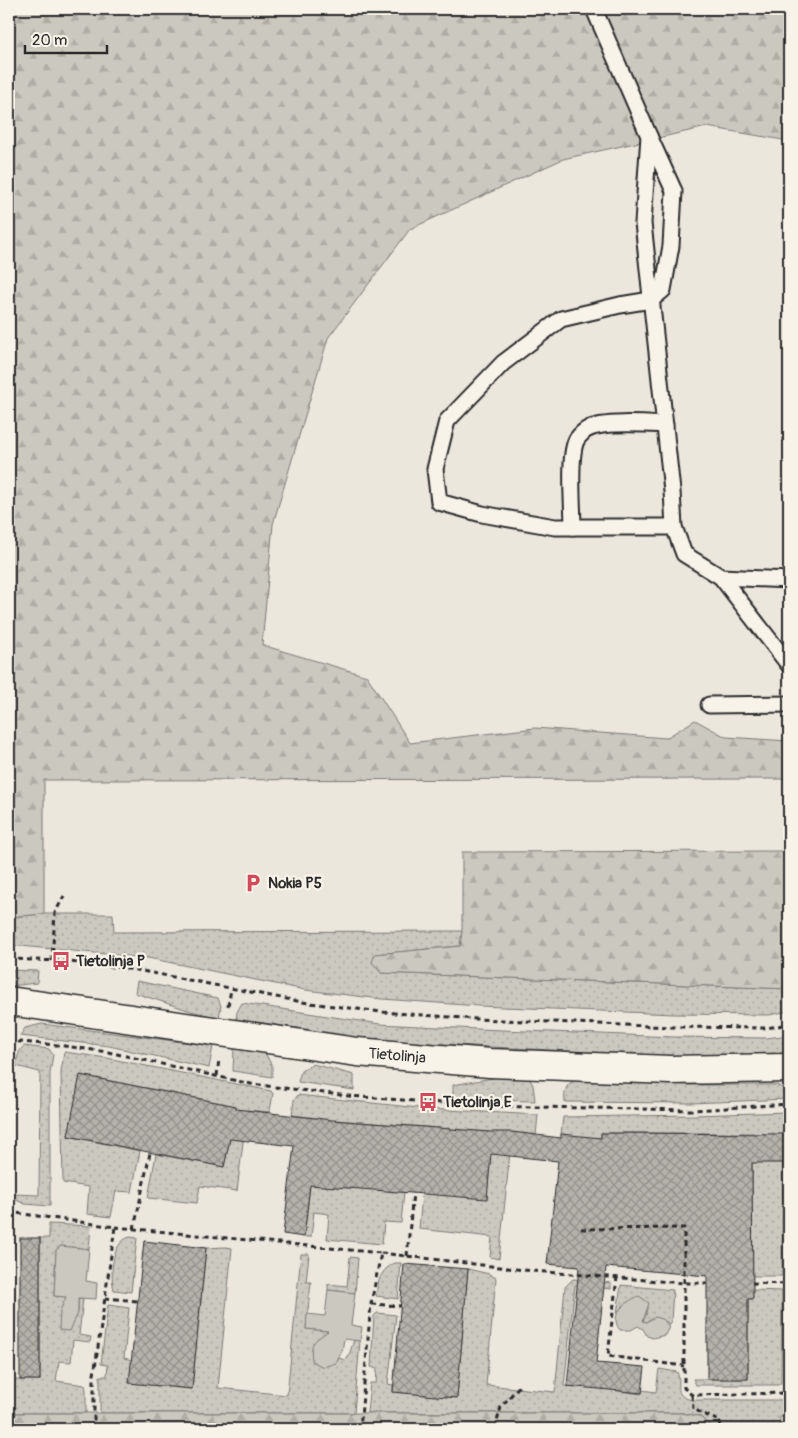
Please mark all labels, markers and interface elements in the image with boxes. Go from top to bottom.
scale bar [25,22,108,54]
text: 20 m [32,31,67,50]
parking icon: Nokia P5 [242,872,264,894]
place label: Nokia P5 [268,874,322,893]
bus stop icon: Tietolinja P [50,950,72,972]
place label: Tietolinja P [75,952,145,971]
street label: Tietolinja [368,1044,427,1068]
bus stop icon: Tietolinja E [417,1091,439,1113]
place label: Tietolinja E [442,1093,512,1112]

